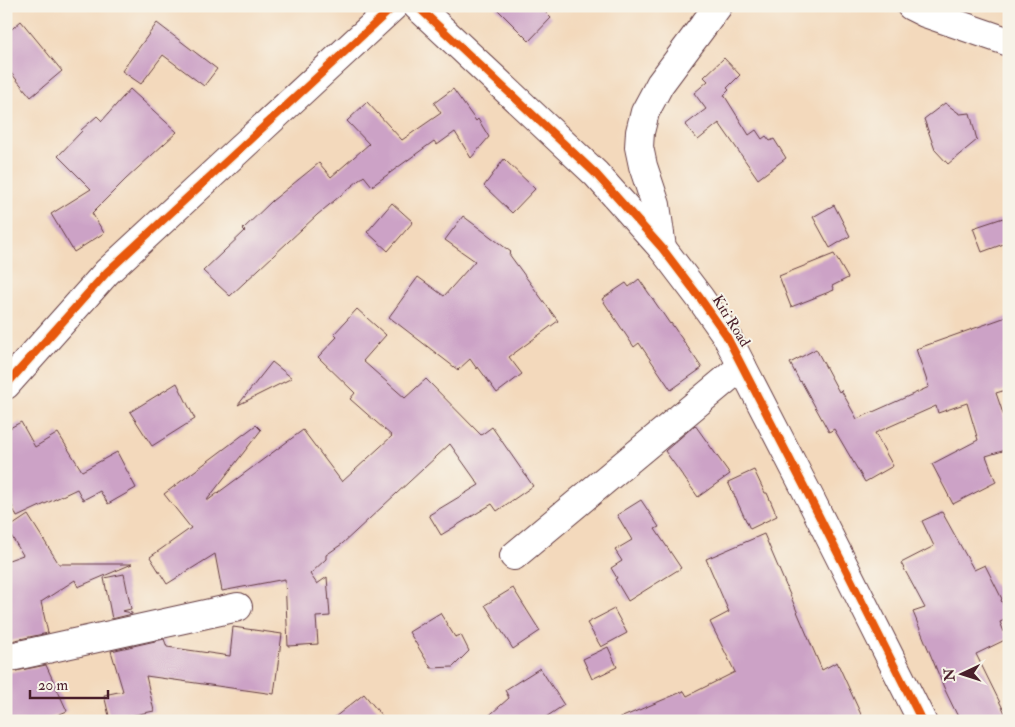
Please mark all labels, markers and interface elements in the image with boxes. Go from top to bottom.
street label: Kiti Road [708,291,755,351]
north arrow [938,650,988,700]
scale bar [30,667,108,699]
text: N [941,668,959,683]
text: 20 m [38,676,68,695]

